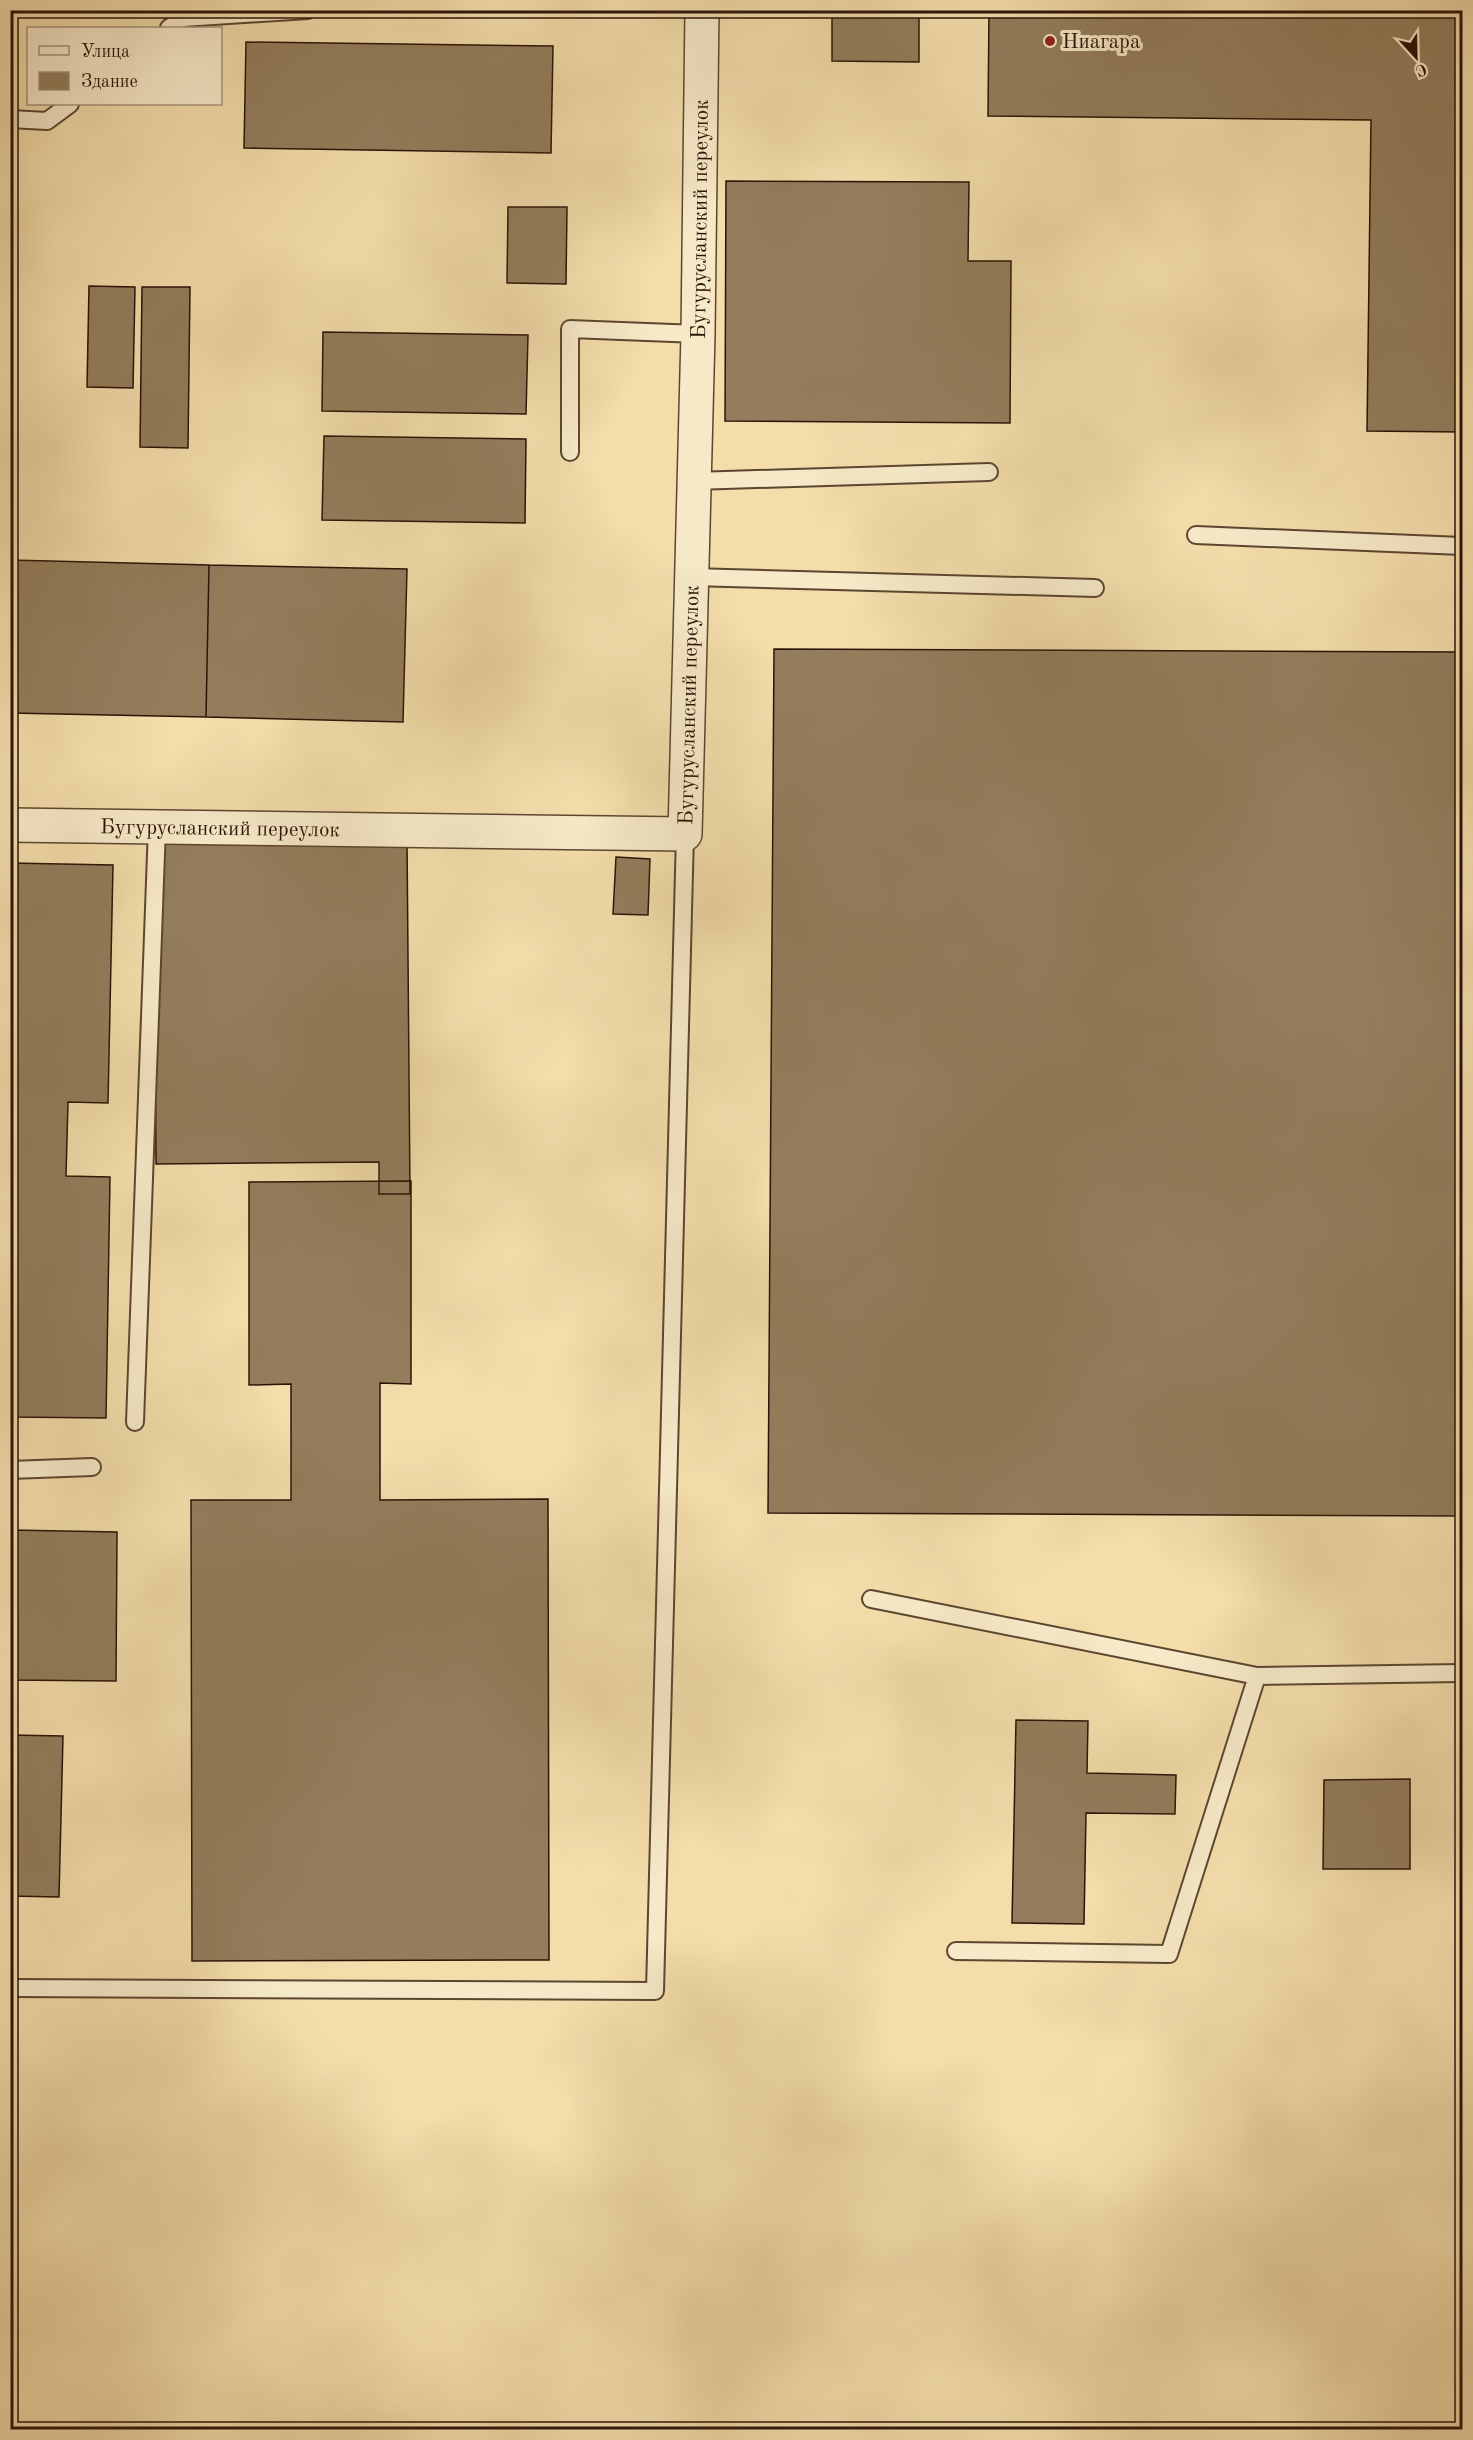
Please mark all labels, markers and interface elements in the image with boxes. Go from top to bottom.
legend [27,27,222,105]
north arrow [1386,27,1446,87]
place label: Ниагара [1062,32,1140,53]
marker: Ниагара [1043,34,1057,48]
text: Улица [81,43,130,61]
text: С [1413,60,1429,78]
text: Здание [81,73,138,91]
street label: Бугурусланский переулок [689,99,713,339]
street label: Бугурусланский переулок [676,584,703,825]
street label: Бугурусланский переулок [100,817,341,841]

